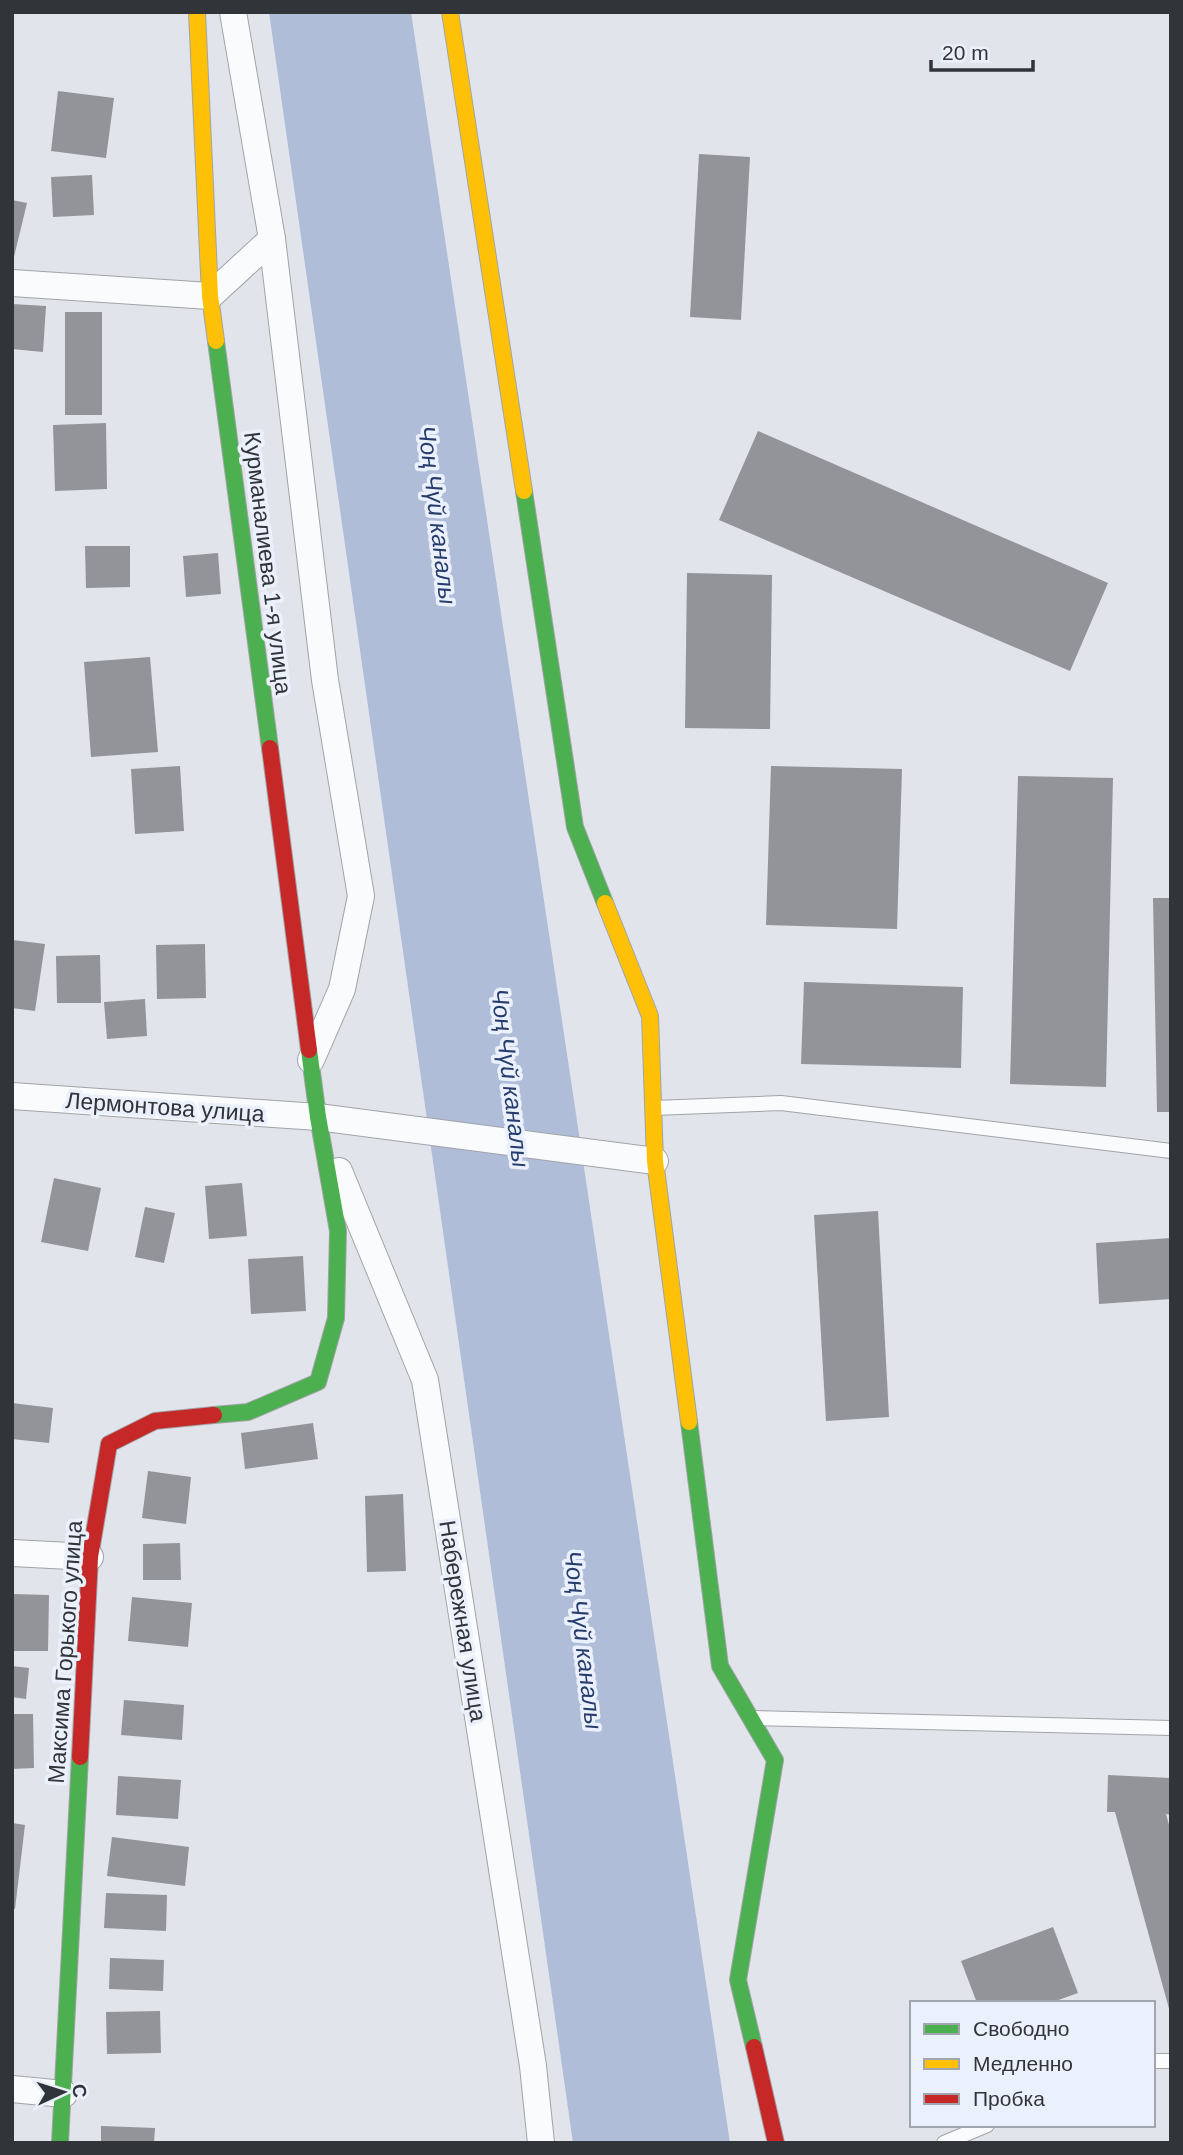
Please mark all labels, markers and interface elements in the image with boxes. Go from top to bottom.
scale bar [931,28,1032,72]
text: 20 m [942,41,989,64]
water label: Чоң Чүй каналы [413,424,462,606]
street label: Курманалиева 1-я улица [239,430,297,696]
water label: Чоң Чүй каналы [486,987,535,1169]
street label: Лермонтова улица [65,1087,266,1127]
street label: Максима Горького улица [43,1519,87,1784]
street label: Набережная улица [434,1519,492,1724]
water label: Чоң Чүй каналы [559,1549,608,1731]
legend [910,2001,1155,2127]
text: Свободно [973,2017,1070,2040]
text: Медленно [973,2052,1073,2075]
north arrow [28,2057,98,2127]
text: С [69,2083,90,2099]
text: Пробка [973,2087,1045,2110]

